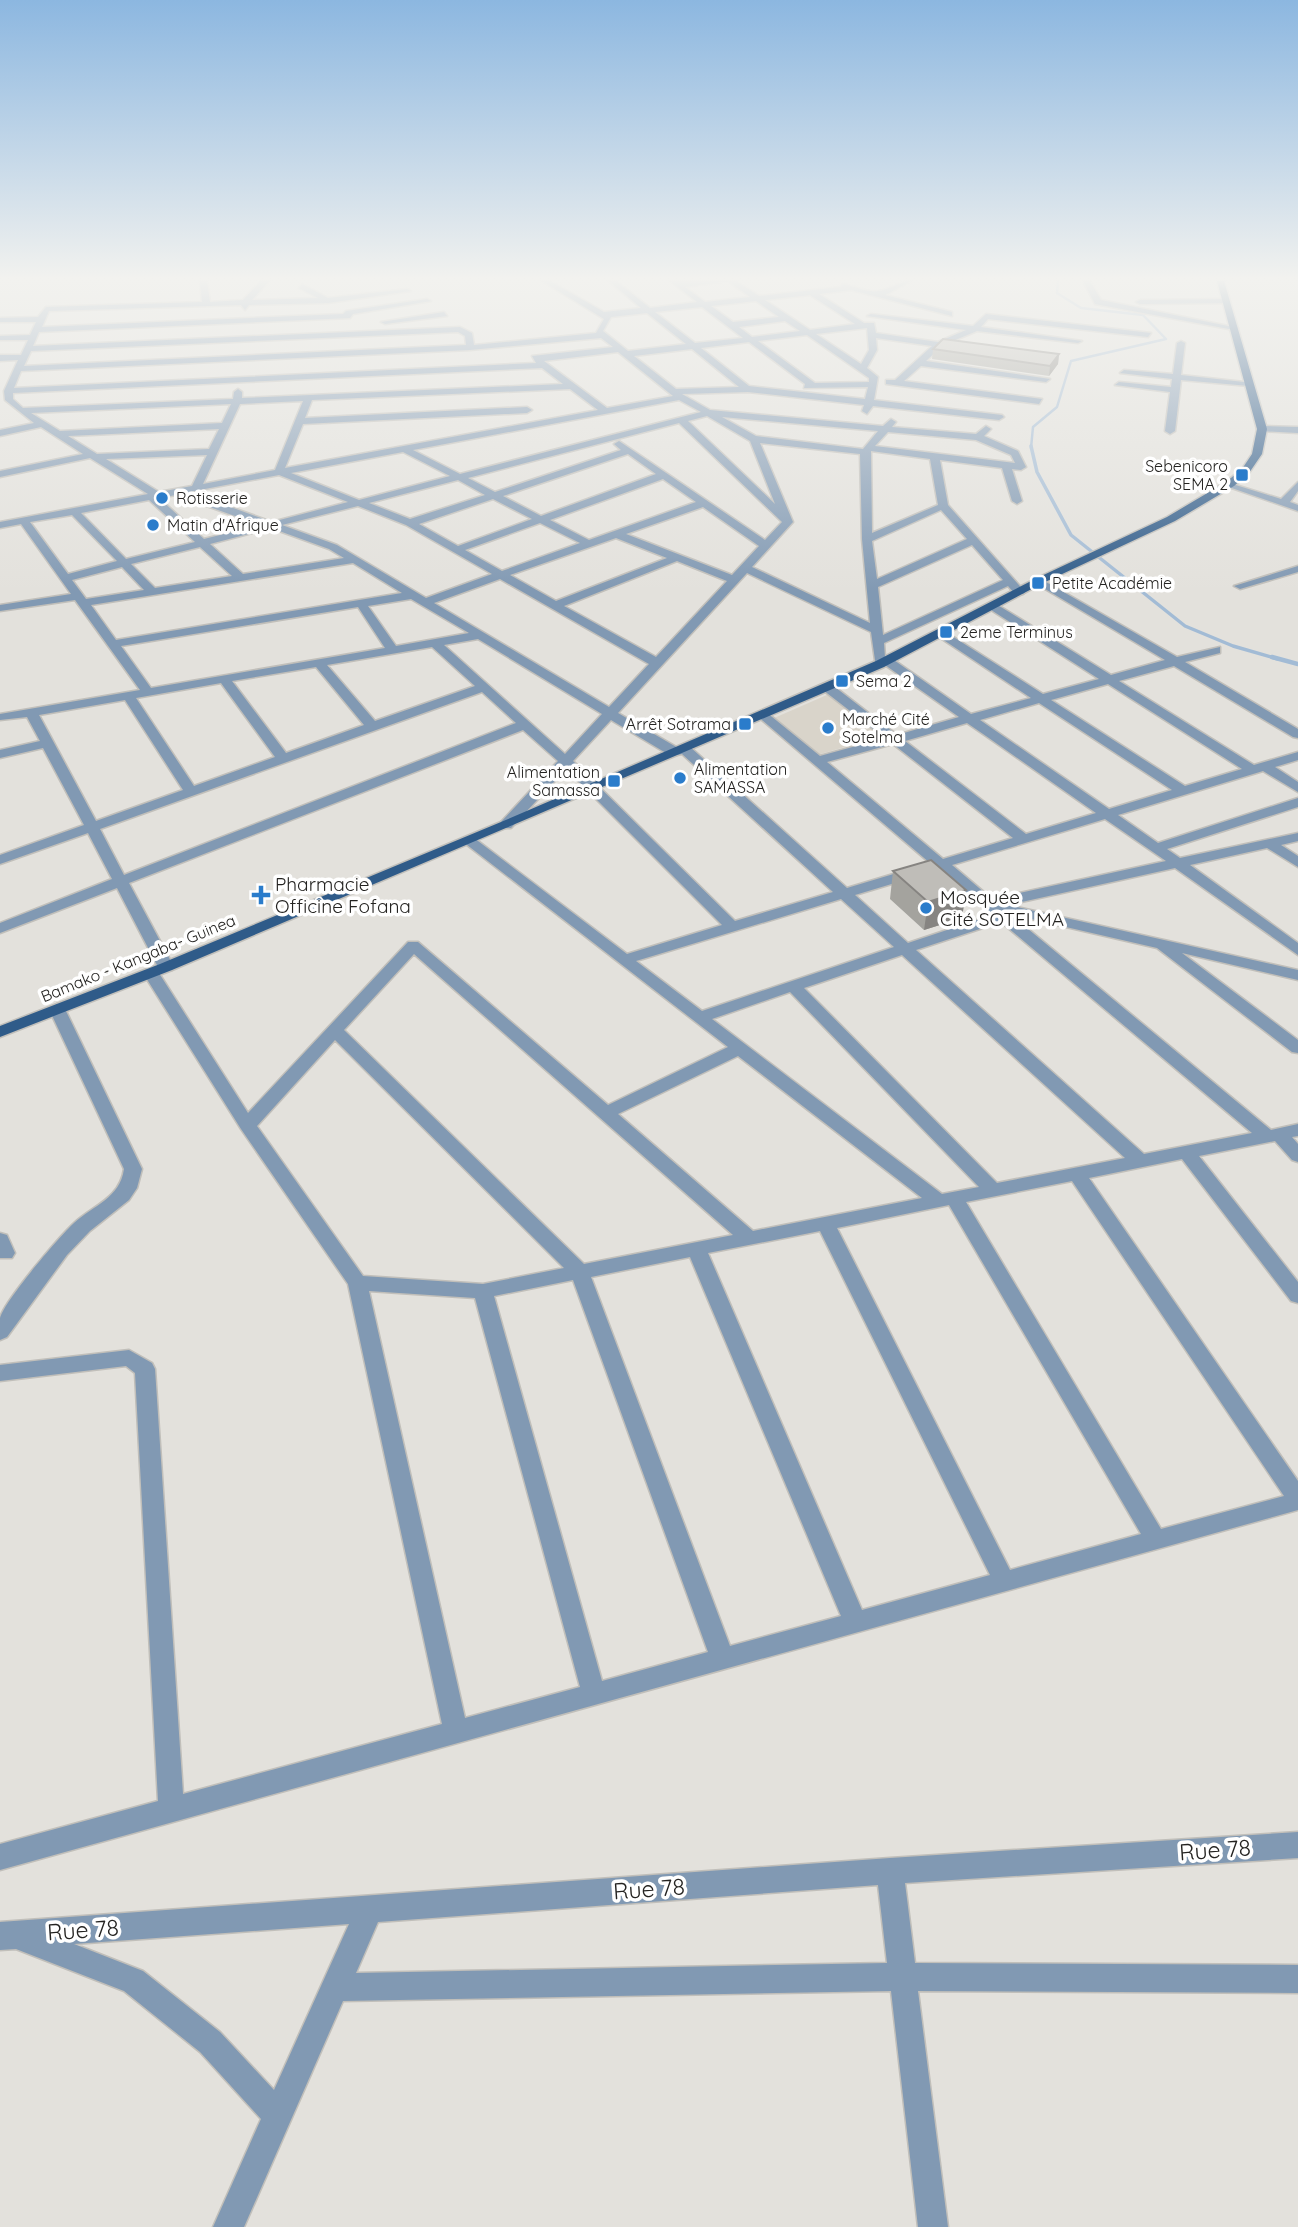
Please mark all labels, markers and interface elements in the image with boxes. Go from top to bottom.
place label: Sebenicoro SEMA 2 [1145,456,1228,494]
marker: Sebenicoro SEMA 2 [1234,467,1250,483]
place label: Rotisserie [176,488,248,508]
marker: Rotisserie [154,490,170,506]
place label: Matin d'Afrique [167,515,279,535]
marker: Matin d'Afrique [145,517,161,533]
place label: Petite Académie [1052,573,1172,593]
marker: Petite Académie [1030,575,1046,591]
place label: 2eme Terminus [960,622,1073,642]
marker: 2eme Terminus [938,624,954,640]
place label: Sema 2 [856,671,912,691]
marker: Sema 2 [834,673,850,689]
place label: Marché Cité Sotelma [842,709,930,747]
place label: Arrêt Sotrama [626,714,731,734]
marker: Arrêt Sotrama [737,716,753,732]
marker: Marché Cité Sotelma [820,720,836,736]
place label: Alimentation SAMASSA [694,759,787,797]
place label: Alimentation Samassa [507,762,600,800]
marker: Alimentation SAMASSA [672,770,688,786]
marker: Alimentation Samassa [606,773,622,789]
place label: Pharmacie Officine Fofana [275,872,411,918]
place label: Mosquée Cité SOTELMA [940,885,1064,931]
marker: Pharmacie Officine Fofana [253,887,269,903]
marker: Mosquée Cité SOTELMA [918,900,934,916]
street label: Bamako - Kangaba- Guinea [38,910,238,1006]
street label: Rue 78 [1178,1833,1252,1866]
street label: Rue 78 [612,1872,686,1905]
street label: Rue 78 [46,1913,120,1946]

